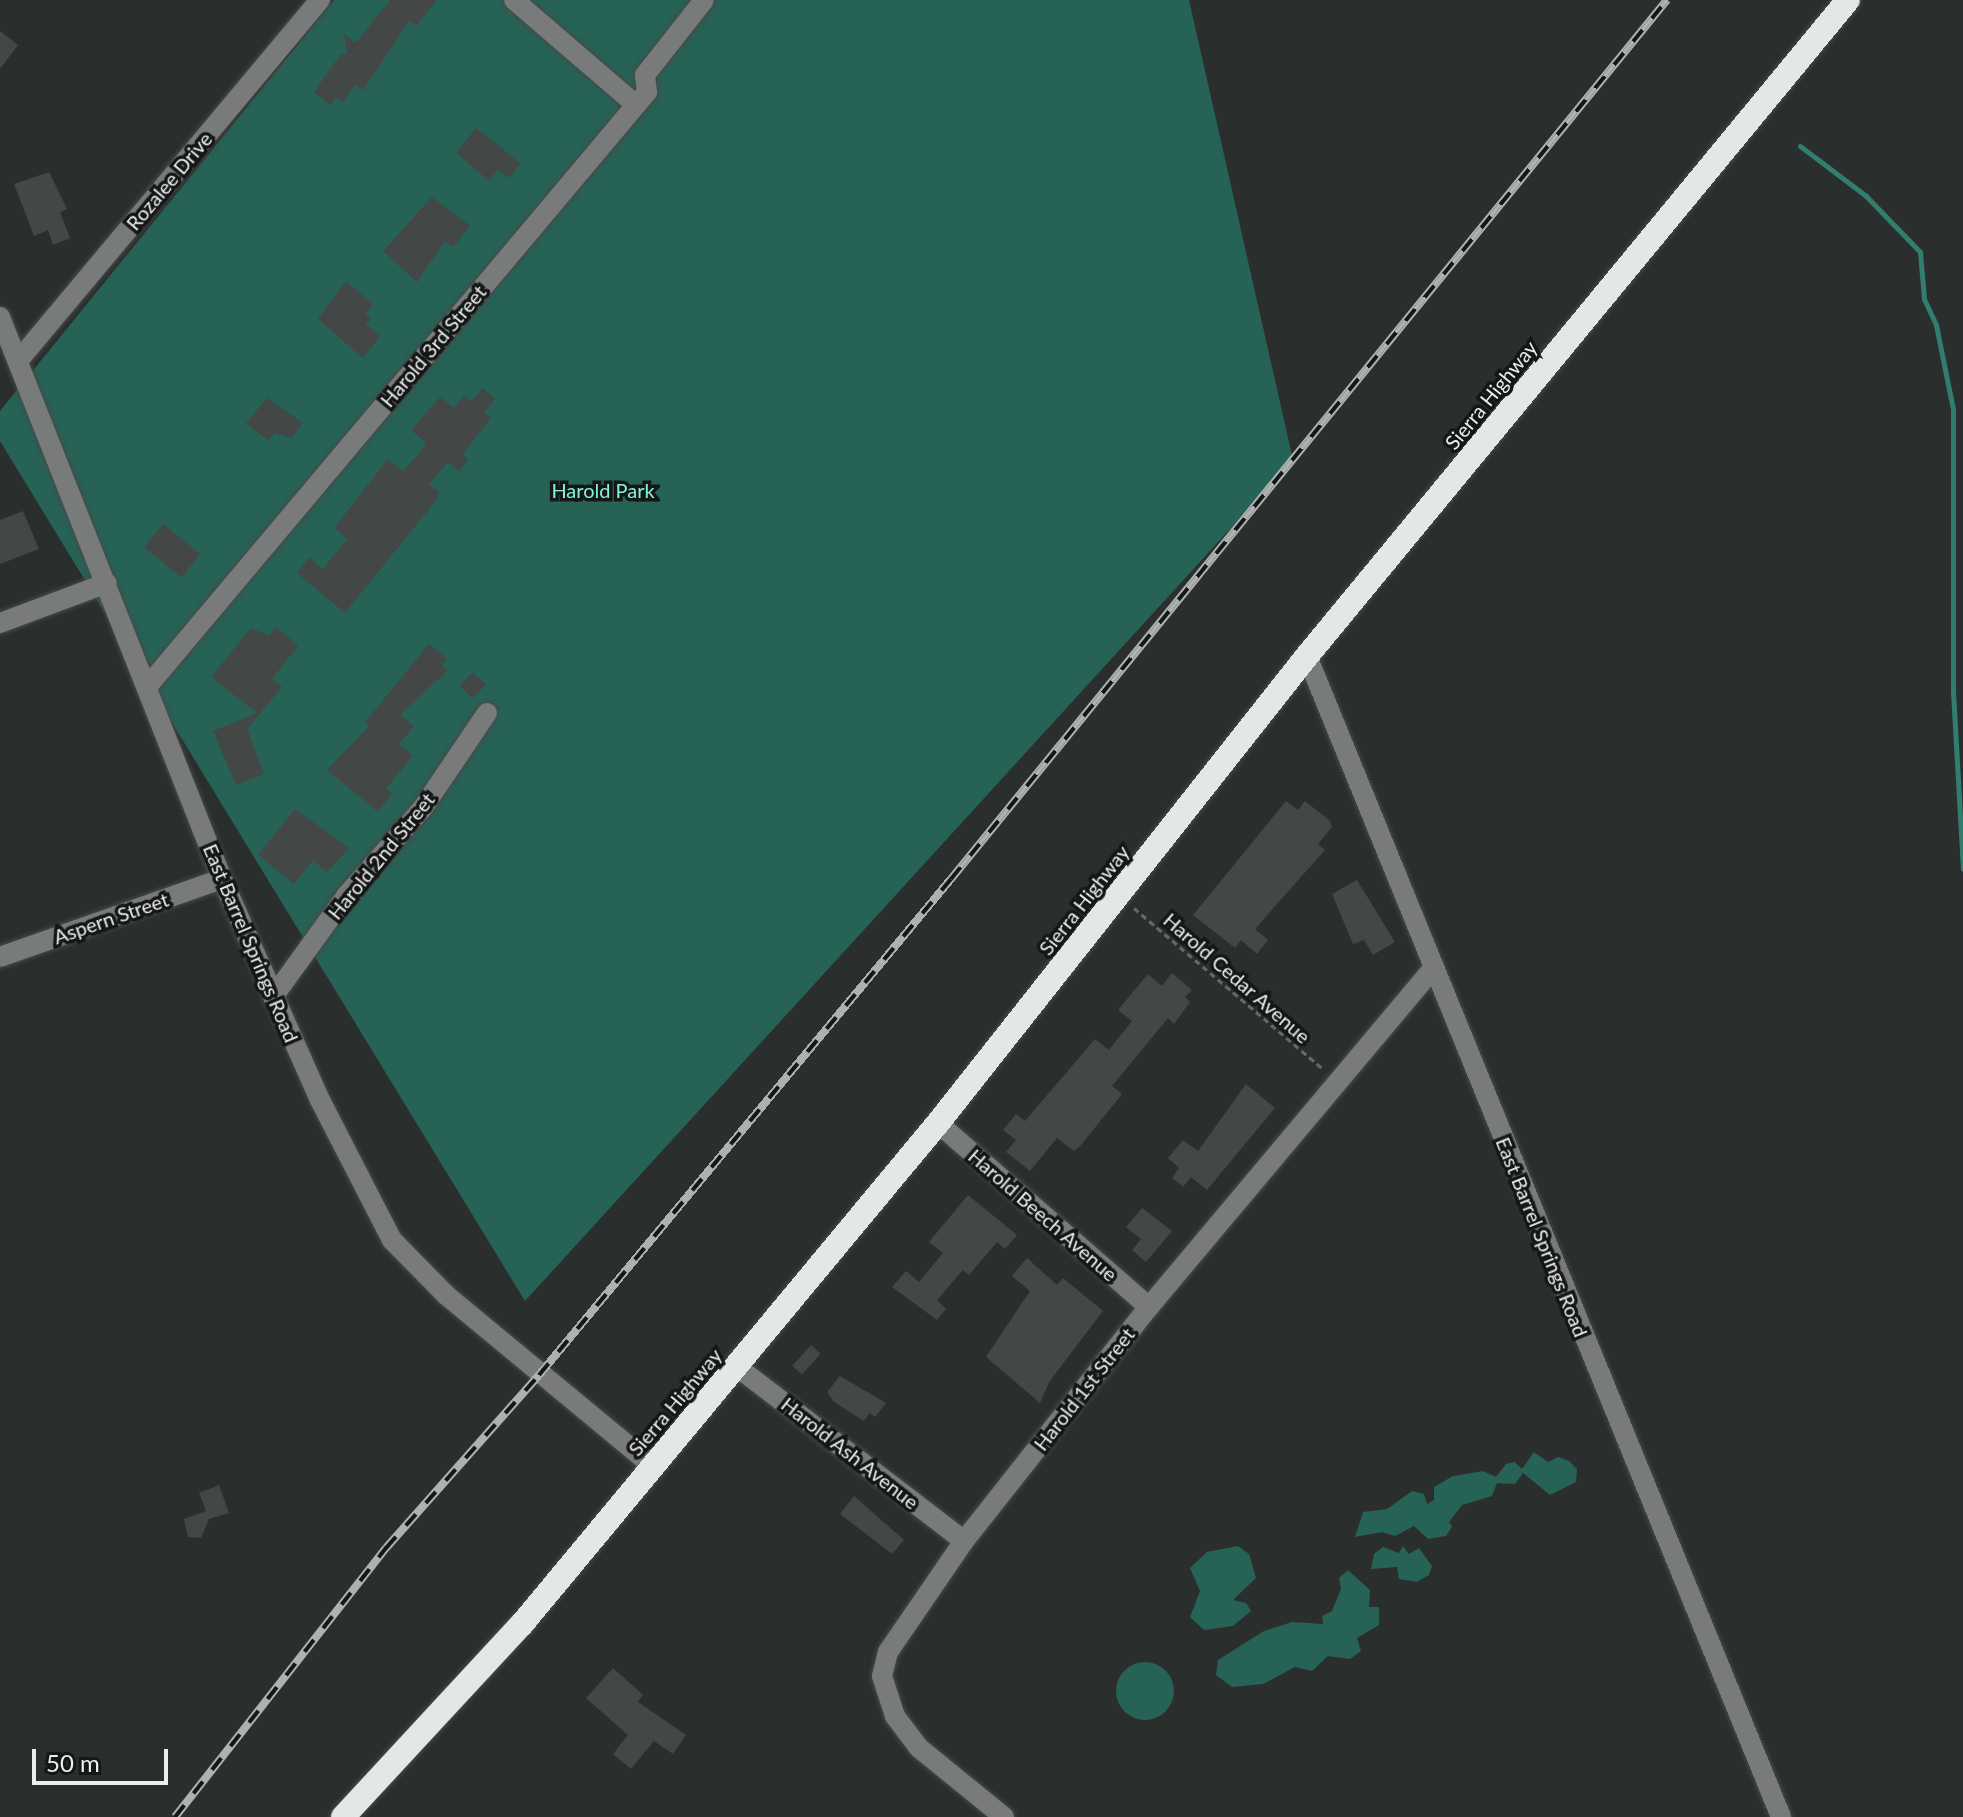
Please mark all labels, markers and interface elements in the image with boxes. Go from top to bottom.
street label: Rozalee Drive [121,127,217,235]
street label: Harold 3rd Street [375,280,491,412]
street label: Sierra Highway [1440,336,1542,454]
park label: Harold Park [551,478,655,502]
street label: Harold 2nd Street [323,788,439,924]
street label: East Barrel Springs Road [198,840,304,1046]
street label: Sierra Highway [1034,840,1134,960]
street label: Aspern Street [50,887,172,949]
street label: Harold Cedar Avenue [1158,907,1316,1049]
street label: East Barrel Springs Road [1491,1134,1593,1340]
street label: Harold Beech Avenue [963,1144,1123,1286]
street label: Harold 1st Street [1029,1323,1139,1455]
street label: Sierra Highway [623,1343,727,1461]
street label: Harold Ash Avenue [776,1392,924,1514]
scale bar [36,1733,172,1783]
text: 50 m [46,1748,100,1777]

